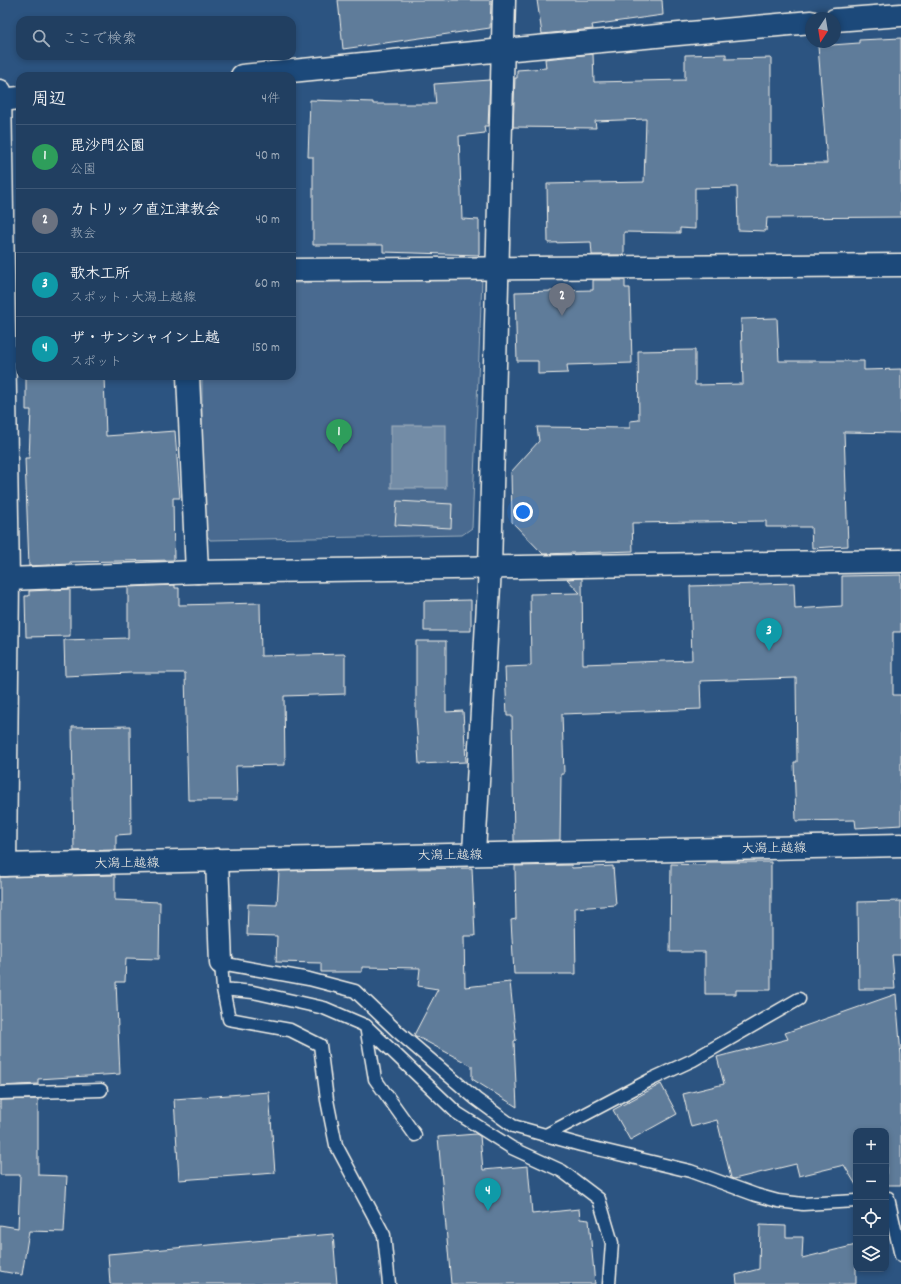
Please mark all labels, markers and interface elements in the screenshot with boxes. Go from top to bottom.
north arrow [805,12,841,48]
search box [16,16,296,60]
icon: search [30,27,52,49]
text: ここで検索 [62,29,137,51]
text: 周辺 [32,89,66,113]
text: 4件 [262,90,280,109]
text: 毘沙門公園 [70,136,145,158]
text: 1 [44,147,46,166]
text: 40 m [256,147,280,166]
text: 公園 [70,161,96,180]
text: カトリック直江津教会 [70,200,220,222]
text: 2 [42,211,48,230]
text: 40 m [256,211,280,230]
text: 教会 [70,225,96,244]
text: 歌木工所 [70,264,130,286]
text: 3 [42,275,48,294]
text: 60 m [255,275,280,294]
pin: 2 [549,283,575,316]
text: スポット · 大潟上越線 [70,289,196,308]
text: ザ・サンシャイン上越 [70,328,219,350]
text: 4 [42,339,48,358]
text: 150 m [252,339,280,358]
text: スポット [70,353,122,372]
pin: 1 [326,419,352,452]
your location [513,502,533,522]
pin: 3 [756,618,782,651]
street label: 大潟上越線 [741,839,808,860]
street label: 大潟上越線 [417,846,484,867]
street label: 大潟上越線 [94,854,161,875]
map controls [853,1128,889,1272]
button: + [853,1128,889,1164]
button: − [853,1164,889,1200]
pin: 4 [475,1178,501,1211]
button: locate [853,1200,889,1236]
button: layers [853,1236,889,1272]

